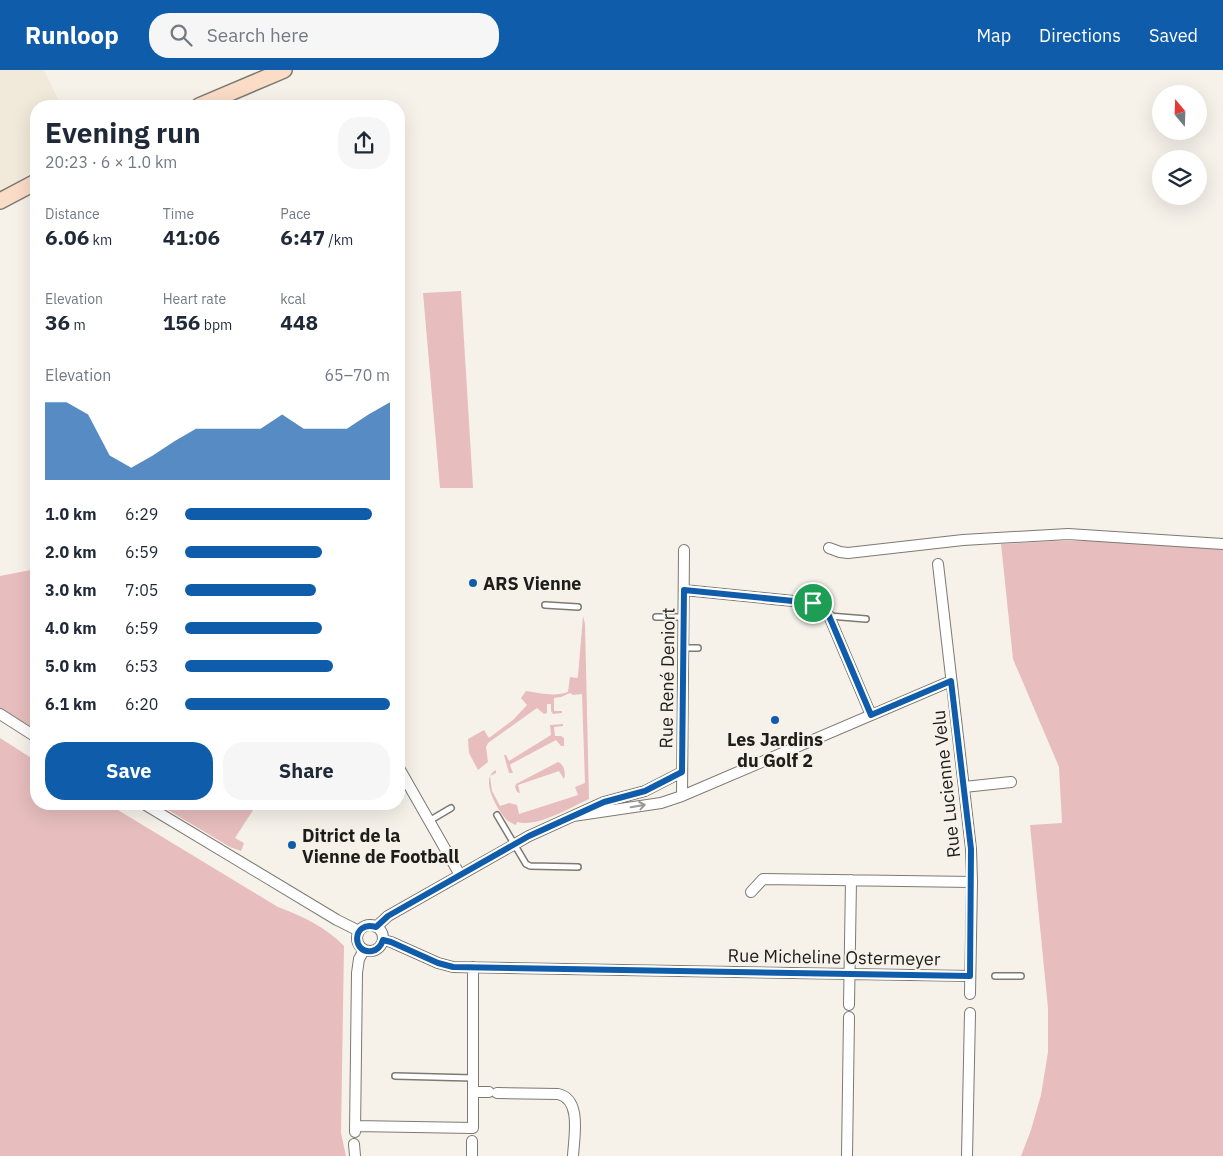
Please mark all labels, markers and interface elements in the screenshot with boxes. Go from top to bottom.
search box [149,13,499,58]
text: Runloop [25,19,119,51]
icon: search [167,21,195,49]
text: Search here [207,23,309,47]
text: Map [976,24,1011,47]
text: Directions [1039,24,1121,47]
text: Saved [1149,24,1198,47]
north arrow [1152,85,1208,140]
map controls [1152,85,1207,205]
text: Evening run [45,114,201,151]
button: share [338,117,390,169]
button: layers [1152,150,1207,205]
text: 20:23 · 6 × 1.0 km [45,152,177,172]
text: Distance [45,205,100,223]
text: Time [163,205,194,223]
text: Pace [280,205,311,223]
text: 6.06 [45,223,89,251]
text: 41:06 [163,223,220,251]
text: 6:47 [280,223,325,251]
text: km [89,231,112,249]
text: /km [325,231,353,249]
text: Elevation [45,290,103,308]
text: Heart rate [163,290,226,308]
text: kcal [280,290,306,308]
text: 36 [45,308,70,336]
text: 156 [163,308,200,336]
text: 448 [280,308,318,336]
text: m [70,316,86,334]
text: bpm [200,316,232,334]
text: Elevation [45,365,111,385]
text: 65–70 m [324,365,390,385]
text: 1.0 km [45,504,96,524]
text: 6:29 [125,504,158,524]
text: 2.0 km [45,542,96,562]
text: 6:59 [125,542,158,562]
place label: ARS Vienne [483,572,581,595]
marker: ARS Vienne [467,577,479,589]
text: 3.0 km [45,580,96,600]
text: 7:05 [125,580,158,600]
pin [792,582,834,624]
icon: arrive [799,589,827,617]
street label: Rue René Deniort [654,607,680,749]
text: 4.0 km [45,618,96,638]
text: 6:59 [125,618,158,638]
text: 5.0 km [45,656,96,676]
text: 6:53 [125,656,158,676]
text: 6.1 km [45,694,96,714]
text: 6:20 [125,694,158,714]
street label: Rue Lucienne Velu [927,709,965,859]
marker: Les Jardins du Golf 2 [769,714,781,726]
place label: Les Jardins du Golf 2 [727,728,823,772]
button: Save [45,742,213,800]
button: Share [223,742,390,800]
one-way arrow [630,801,646,811]
place label: Ditrict de la Vienne de Football [302,824,460,868]
marker: Ditrict de la Vienne de Football [286,839,298,851]
street label: Rue Micheline Ostermeyer [727,944,941,970]

